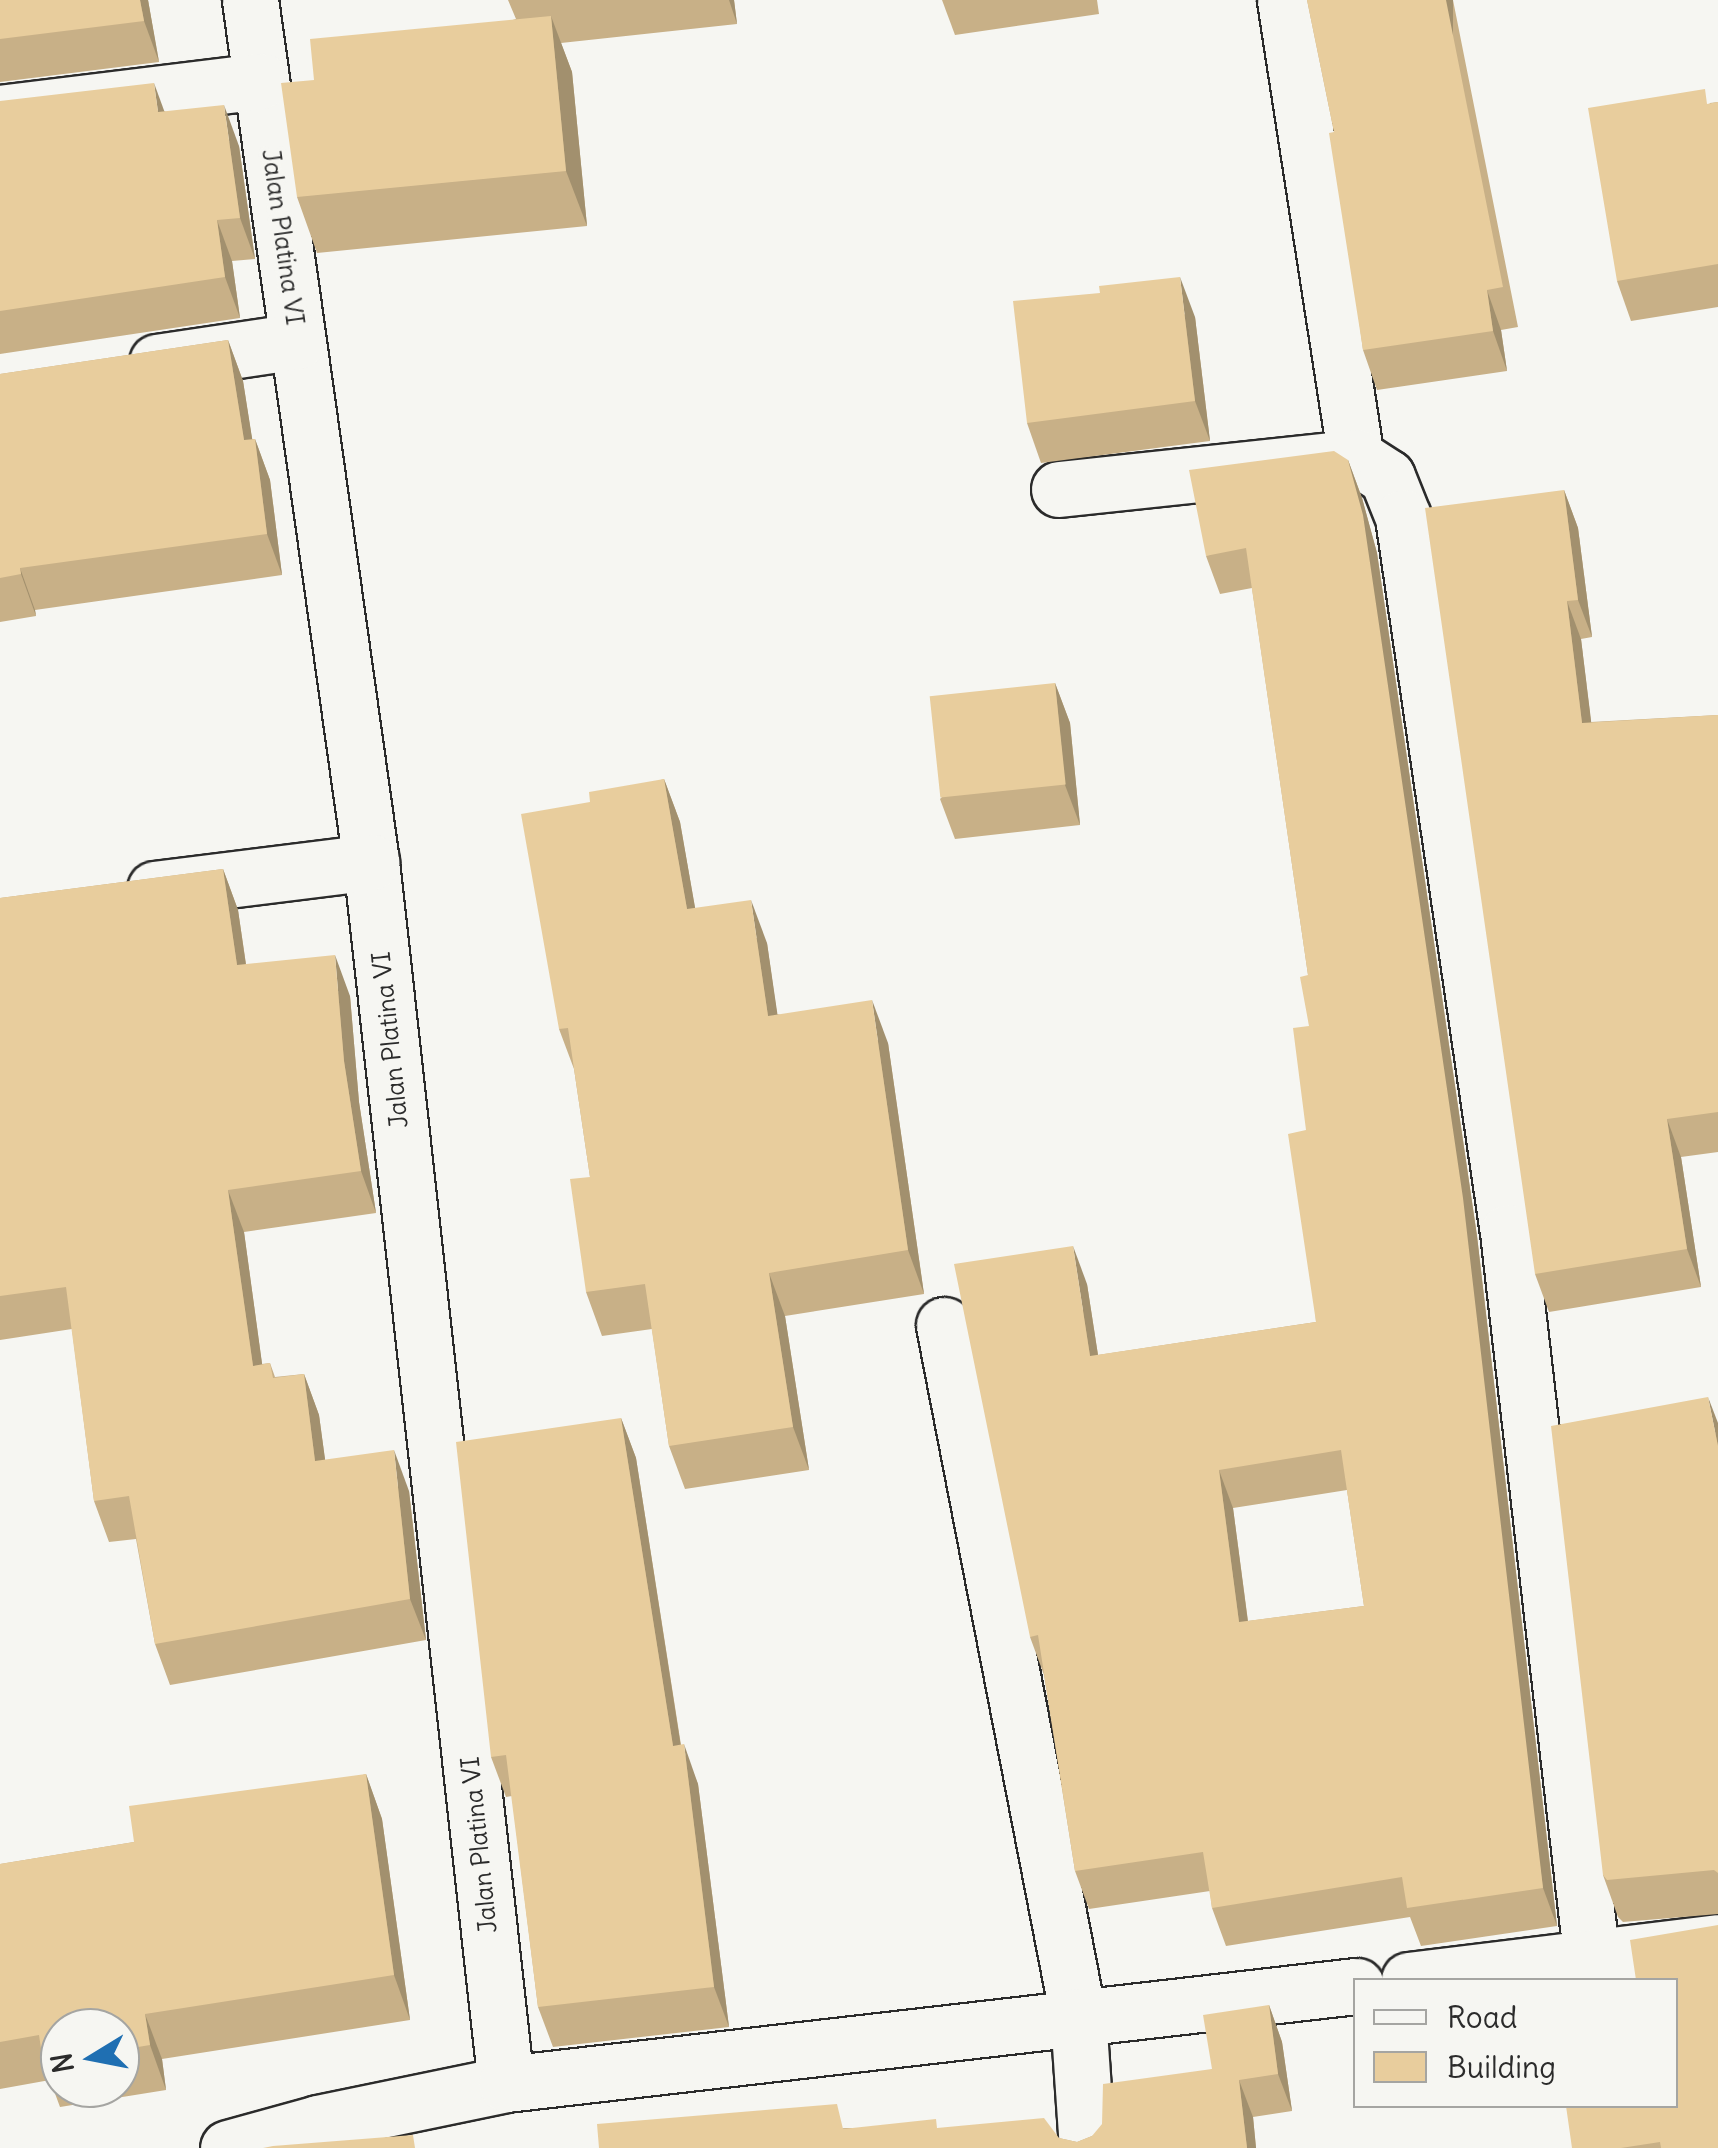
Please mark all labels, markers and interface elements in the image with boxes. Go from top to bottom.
street label: Jalan Platina VI [256,147,310,327]
street label: Jalan Platina VI [366,950,414,1130]
street label: Jalan Platina VI [455,1755,503,1935]
legend [1353,1978,1678,2108]
text: Road [1447,1998,1517,2036]
north arrow [40,2008,140,2108]
text: Building [1447,2048,1556,2086]
text: N [43,2050,82,2076]

